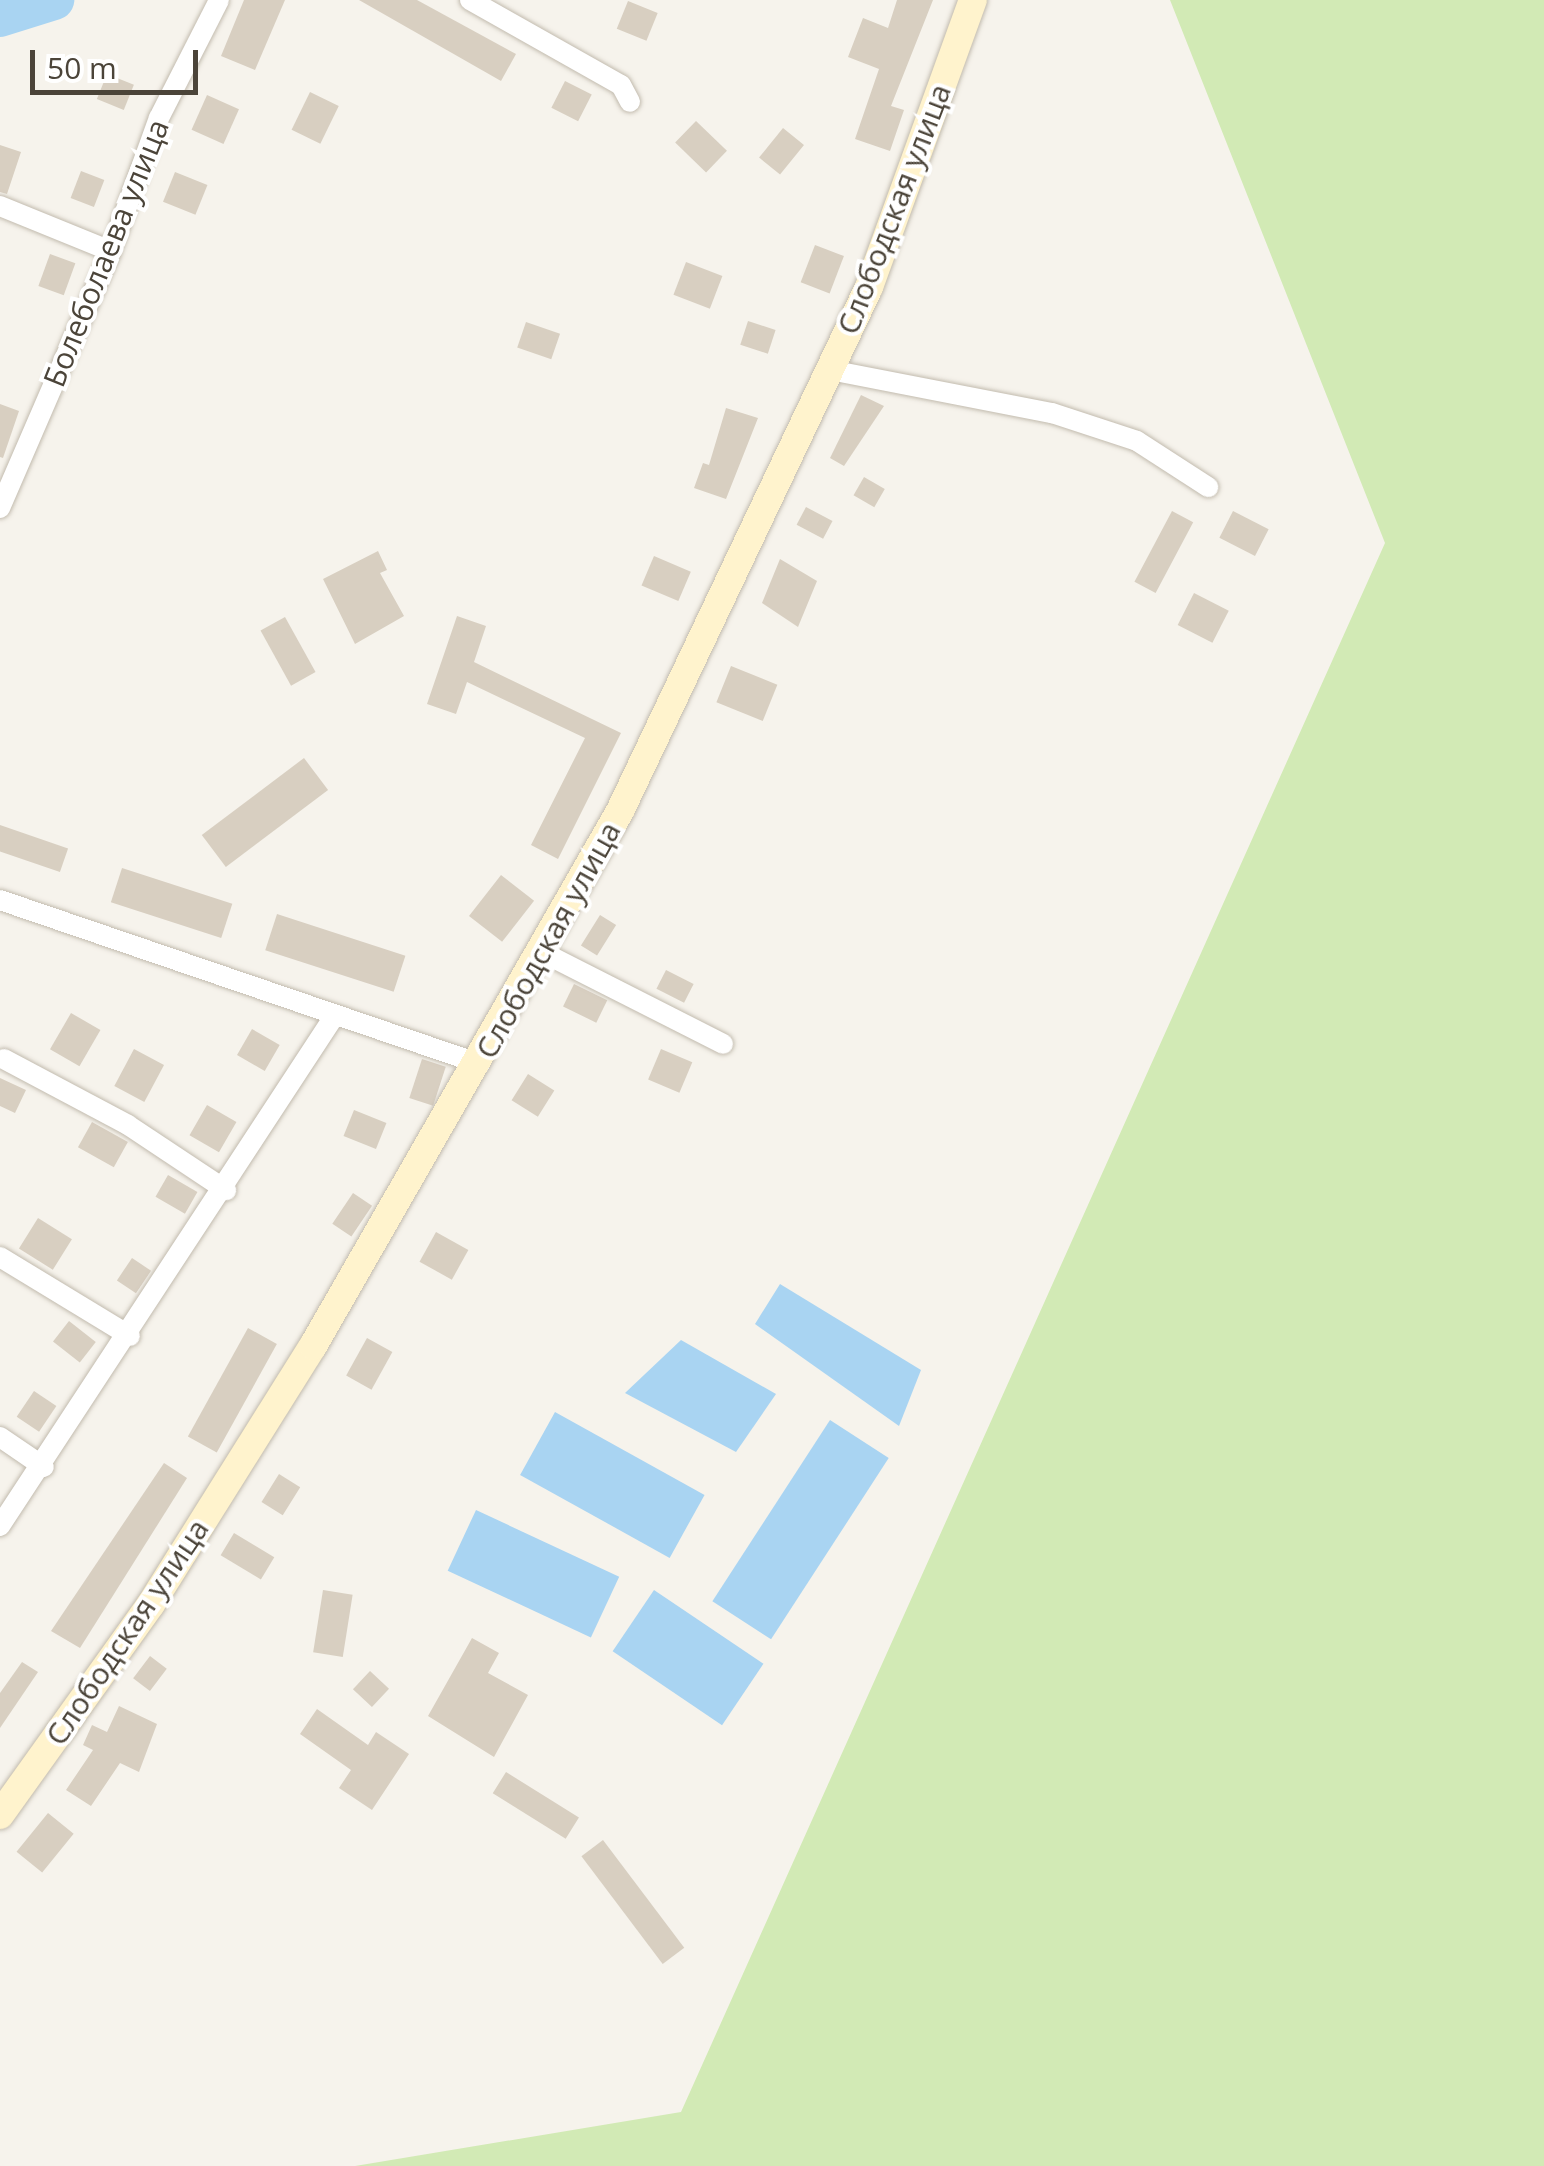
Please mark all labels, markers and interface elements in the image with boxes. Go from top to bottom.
scale bar [35,30,202,92]
text: 50 m [47,47,117,88]
street label: Слободская улица [830,79,958,339]
street label: Болеболаева улица [36,114,176,392]
street label: Слободская улица [468,815,628,1065]
street label: Слободская улица [38,1512,216,1752]

